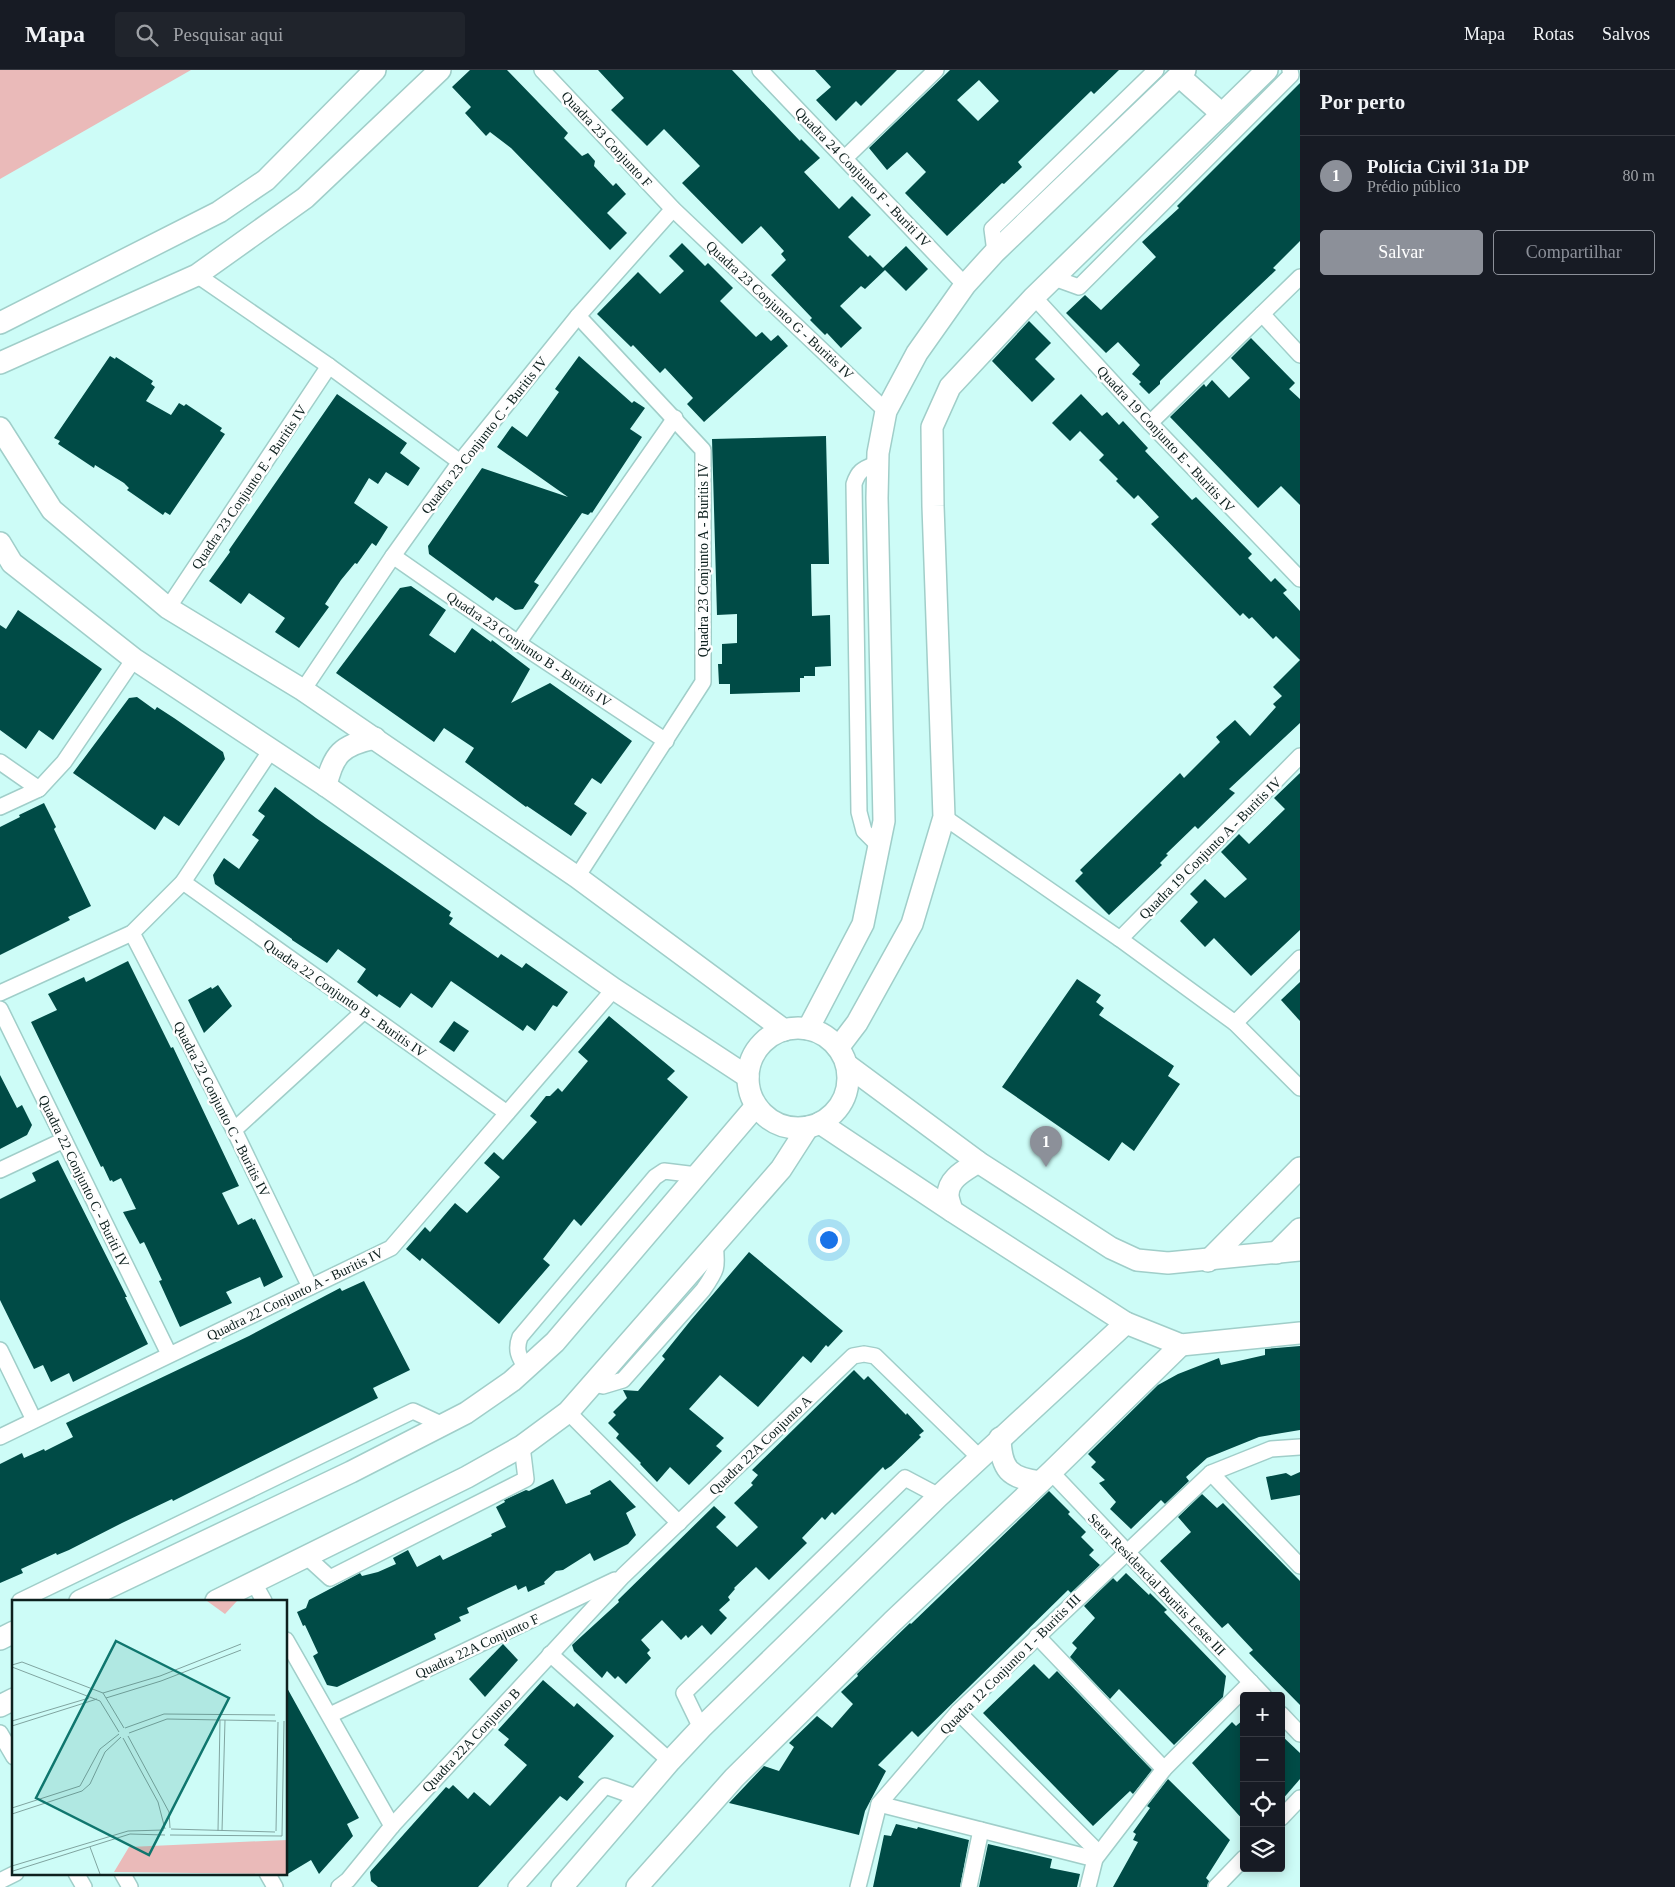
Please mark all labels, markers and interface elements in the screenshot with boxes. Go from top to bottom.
search box [115,12,465,57]
text: Mapa [25,21,85,47]
icon: search [133,21,161,49]
text: Pesquisar aqui [173,24,283,45]
text: Mapa [1464,24,1505,44]
text: Rotas [1533,24,1574,44]
text: Salvos [1602,24,1650,44]
street label: Quadra 23 Conjunto F [558,88,655,191]
text: Por perto [1320,90,1405,114]
street label: Quadra 24 Conjunto F - Buriti IV [792,104,933,250]
text: Polícia Civil 31a DP [1367,156,1529,177]
text: 1 [1332,167,1340,184]
text: 80 m [1623,167,1655,184]
text: Prédio público [1367,178,1461,195]
button: Salvar [1320,230,1483,275]
button: Compartilhar [1493,230,1655,275]
street label: Quadra 23 Conjunto G - Buritis IV [703,238,856,383]
street label: Quadra 23 Conjunto C - Buritis IV [418,354,550,517]
street label: Quadra 19 Conjunto E - Buritis IV [1094,363,1237,516]
street label: Quadra 23 Conjunto E - Buritis IV [189,402,310,572]
street label: Quadra 23 Conjunto A - Buritis IV [696,463,711,657]
street label: Quadra 23 Conjunto B - Buritis IV [444,589,614,710]
street label: Quadra 19 Conjunto A - Buritis IV [1136,774,1284,922]
street label: Quadra 22 Conjunto B - Buritis IV [260,936,429,1061]
street label: Quadra 22 Conjunto C - Buritis IV [171,1019,273,1200]
street label: Quadra 22 Conjunto C - Buriti IV [35,1093,132,1270]
pin: 1 [1030,1126,1062,1167]
your location [816,1227,842,1253]
street label: Quadra 22 Conjunto A - Buritis IV [205,1245,386,1344]
street label: Quadra 22A Conjunto A [706,1392,815,1498]
street label: Setor Residencial Buritis Leste III [1085,1510,1229,1659]
street label: Quadra 12 Conjunto 1 - Buritis III [937,1591,1084,1738]
inset map [12,1600,288,1874]
street label: Quadra 22A Conjunto F [413,1611,542,1682]
street label: Quadra 22A Conjunto B [419,1685,523,1795]
map controls [1240,1692,1285,1872]
button: + [1240,1692,1285,1737]
button: − [1240,1737,1285,1782]
button: locate [1240,1782,1285,1827]
button: layers [1240,1827,1285,1872]

